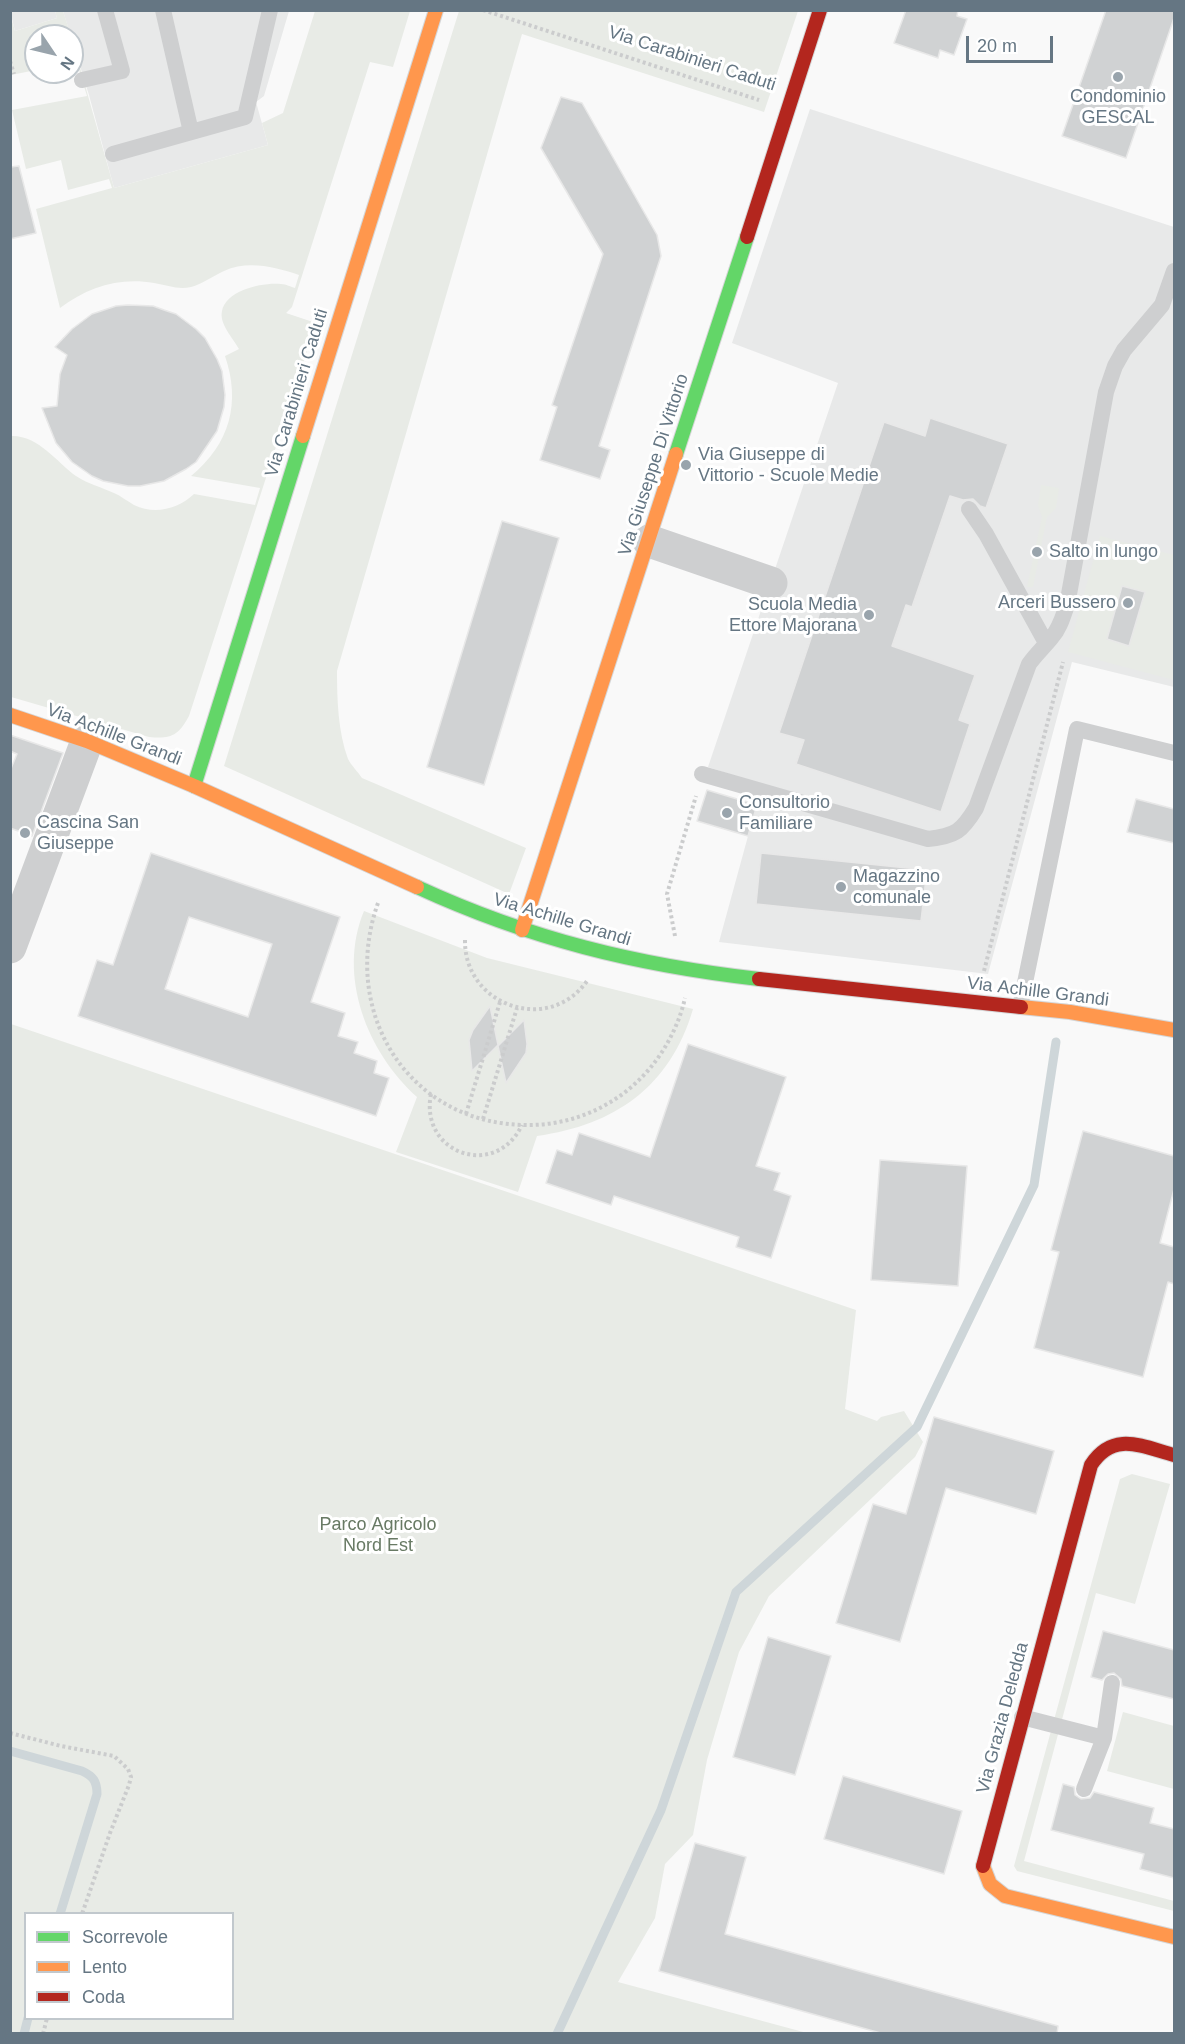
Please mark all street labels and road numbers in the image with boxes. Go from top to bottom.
street label: Via Carabinieri Caduti [606,22,778,96]
street label: Via Carabinieri Caduti [261,306,333,480]
street label: Via Giuseppe Di Vittorio [614,371,694,559]
street label: Via Achille Grandi [43,699,185,771]
street label: Via Achille Grandi [491,889,633,951]
street label: Via Achille Grandi [966,973,1110,1011]
street label: Via Grazia Deledda [972,1640,1034,1796]

